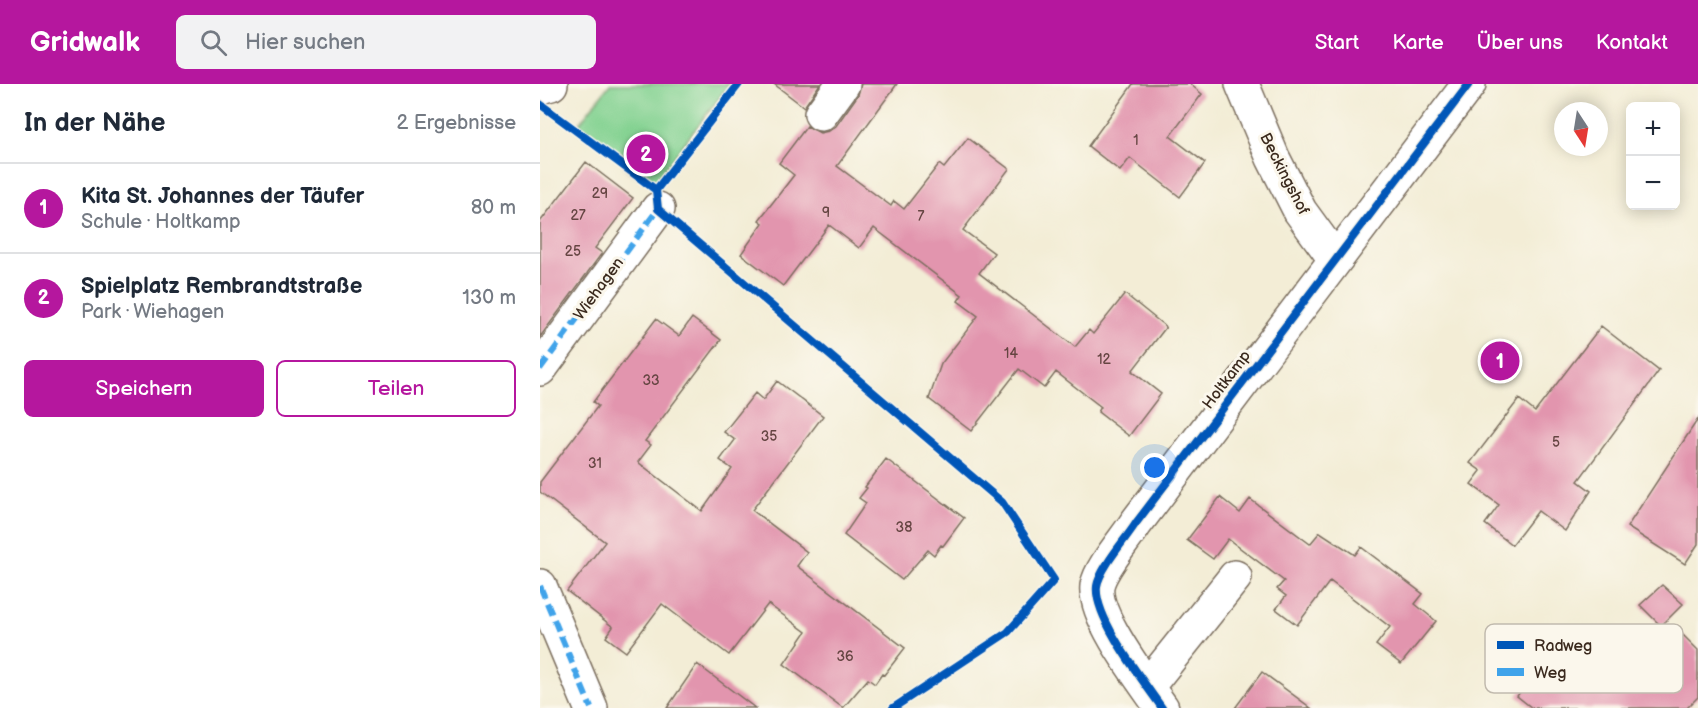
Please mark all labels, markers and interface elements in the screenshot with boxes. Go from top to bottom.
search box [176,15,596,69]
text: Gridwalk [30,26,140,59]
icon: search [197,26,230,59]
text: Hier suchen [245,29,366,56]
text: Start [1315,30,1359,55]
text: Karte [1392,30,1444,55]
text: Über uns [1477,30,1563,55]
text: Kontakt [1596,30,1668,55]
north arrow [1554,102,1608,156]
map controls [1626,102,1680,210]
button: + [1626,102,1680,156]
text: In der Nähe [24,108,166,139]
text: 2 Ergebnisse [396,111,516,135]
street label: Beckingshof [1255,130,1313,218]
pin: 2 [626,132,666,176]
house number: 1 [1133,132,1139,149]
button: − [1626,156,1680,210]
text: Kita St. Johannes der Täufer [81,183,364,210]
house number: 29 [592,185,608,202]
text: 1 [39,196,48,220]
text: 80 m [471,196,516,220]
house number: 9 [822,204,830,221]
house number: 27 [570,207,586,224]
house number: 7 [918,208,925,225]
text: Schule · Holtkamp [81,210,241,234]
house number: 25 [565,243,581,260]
street label: Wiehagen [570,254,628,324]
text: Spielplatz Rembrandtstraße [81,273,362,300]
text: 2 [38,286,49,310]
text: 130 m [462,286,516,310]
text: Park · Wiehagen [81,300,224,324]
pin: 1 [1480,338,1520,384]
house number: 14 [1004,345,1018,362]
street label: Holtkamp [1199,347,1255,413]
house number: 12 [1097,351,1112,368]
button: Speichern [24,360,264,417]
button: Teilen [276,360,516,417]
house number: 33 [642,372,660,389]
house number: 35 [761,428,777,445]
house number: 5 [1552,434,1560,451]
your location [1140,453,1169,482]
house number: 31 [588,455,602,472]
house number: 38 [896,519,912,536]
legend [1485,624,1683,693]
text: Radweg [1534,637,1592,656]
house number: 36 [836,648,854,665]
text: Weg [1534,664,1566,683]

